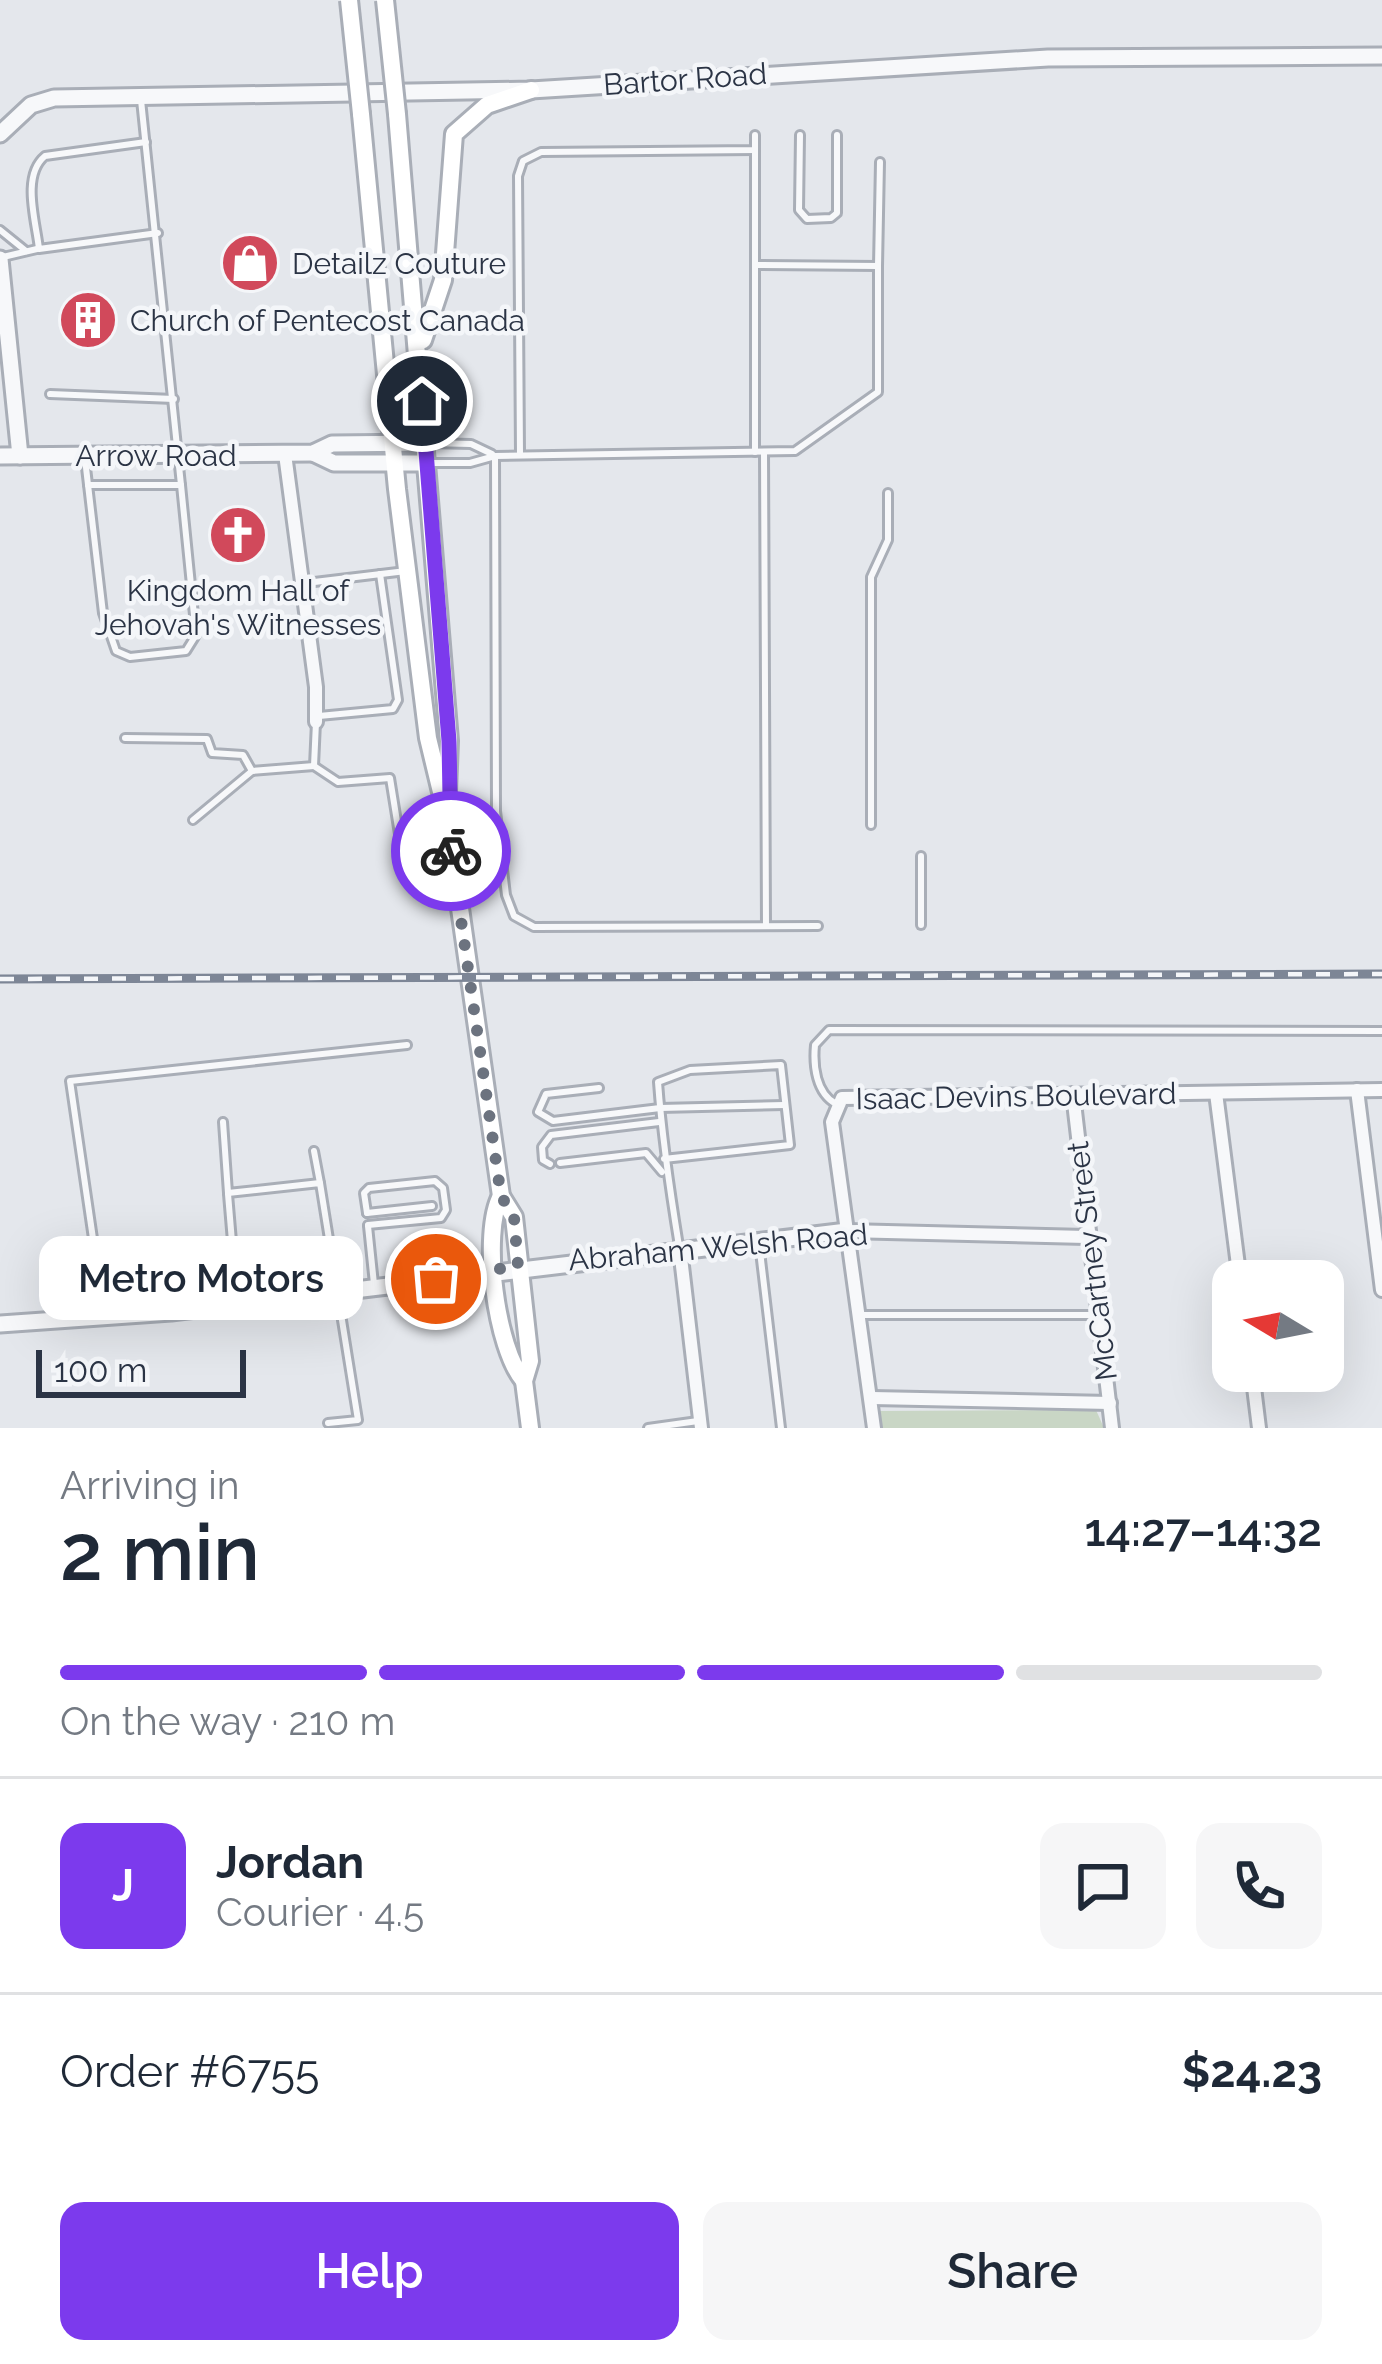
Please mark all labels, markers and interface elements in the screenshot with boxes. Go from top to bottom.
street label: Bartor Road [602,56,768,102]
shop icon: Detailz Couture [219,232,281,294]
place label: Detailz Couture [292,246,506,281]
building icon: Church of Pentecost Canada [57,289,119,351]
place label: Church of Pentecost Canada [130,303,525,338]
pin [371,350,473,452]
icon: home [389,368,455,434]
street label: Arrow Road [75,438,237,473]
church icon: Kingdom Hall of Jehovah's Witnesses [207,504,269,566]
place label: Kingdom Hall of Jehovah's Witnesses [95,573,381,642]
courier [391,791,511,911]
icon: bike [418,818,484,884]
street label: Isaac Devins Boulevard [855,1076,1177,1116]
street label: McCartney Street [1060,1139,1124,1383]
street label: Abraham Welsh Road [567,1216,869,1278]
pin [385,1228,487,1330]
callout: Metro Motors [40,1237,364,1321]
icon: bag [403,1246,469,1312]
text: Metro Motors [78,1255,324,1301]
north arrow [1212,1260,1344,1392]
map controls [1212,1260,1344,1392]
scale bar [36,1344,246,1397]
text: 100 m [54,1351,147,1390]
text: Arriving in [60,1462,240,1508]
text: 14:27–14:32 [1084,1504,1322,1557]
text: 2 min [60,1507,260,1598]
text: On the way · 210 m [60,1698,395,1744]
button: chat [1040,1823,1166,1949]
button: phone [1196,1823,1322,1949]
text: Jordan [216,1836,364,1889]
text: J [112,1859,134,1912]
text: Courier · 4.5 [216,1889,424,1935]
text: Order #6755 [60,2045,320,2098]
text: $24.23 [1182,2045,1322,2098]
button: Help [60,2202,679,2340]
button: Share [703,2202,1322,2340]

